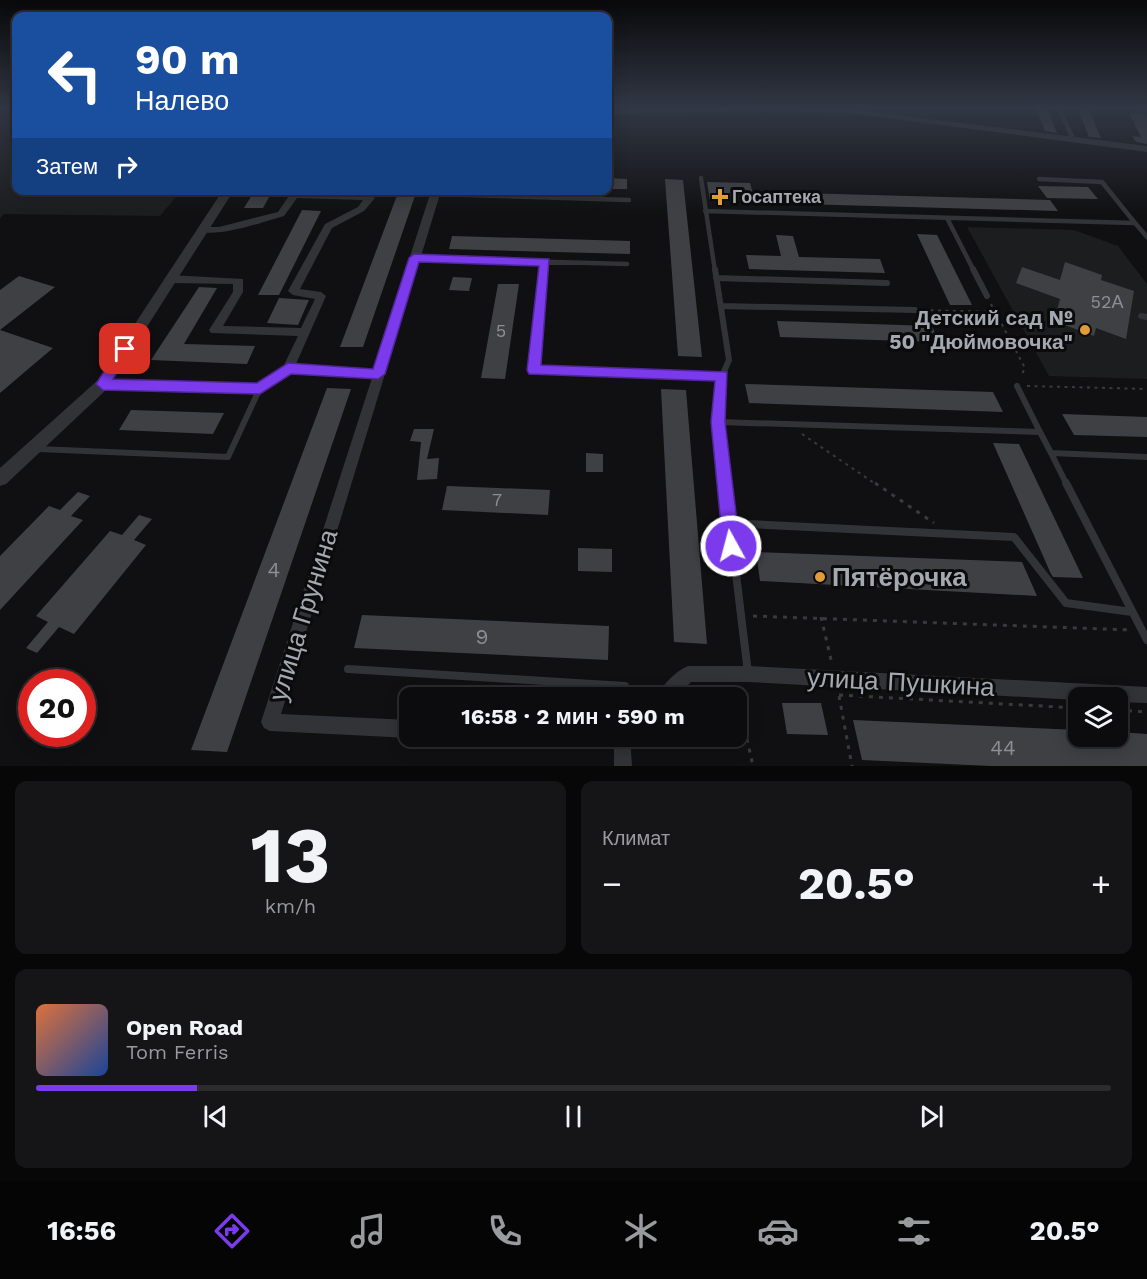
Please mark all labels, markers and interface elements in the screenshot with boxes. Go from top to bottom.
text: 90 m [135,35,239,84]
icon: left [36,36,114,114]
text: Налево [135,85,229,117]
icon: right [110,150,143,183]
text: Затем [36,154,98,179]
place label: Госаптека [732,186,822,207]
marker: Госаптека [713,190,727,204]
house number: 52А [1091,291,1123,312]
place label: Детский сад № 50 "Дюймовочка" [889,305,1073,354]
house number: 5 [496,320,506,341]
pin [99,323,150,374]
marker: Детский сад № 50 "Дюймовочка" [1078,323,1092,337]
icon: arrive [108,332,141,365]
house number: 7 [492,489,502,510]
position arrow [699,514,763,578]
street label: улица Грунина [263,525,343,704]
house number: 4 [268,557,280,582]
place label: Пятёрочка [832,562,967,592]
marker: Пятёрочка [813,570,827,584]
house number: 9 [476,624,488,649]
street label: улица Пушкина [807,662,996,702]
speed limit sign: 20 [18,669,96,747]
map controls [1068,687,1128,747]
button: layers [1068,687,1128,747]
text: 16:58 · 2 мин · 590 m [461,704,685,729]
house number: 44 [990,735,1016,760]
text: 13 [251,809,330,901]
text: Климат [602,826,670,850]
text: 20.5° [798,857,915,910]
text: − [602,864,622,903]
text: + [1091,864,1111,903]
text: km/h [265,894,316,918]
text: Open Road [126,1015,243,1040]
text: Tom Ferris [126,1040,229,1064]
icon: previous [199,1100,232,1133]
icon: pause [557,1100,590,1133]
icon: next [915,1100,948,1133]
icon: directions [211,1210,253,1252]
icon: music [347,1210,389,1252]
icon: phone [484,1210,526,1252]
icon: climate [620,1210,662,1252]
icon: car [757,1210,799,1252]
icon: filters [893,1210,935,1252]
text: 16:56 [47,1215,116,1247]
text: 20.5° [1030,1215,1100,1247]

